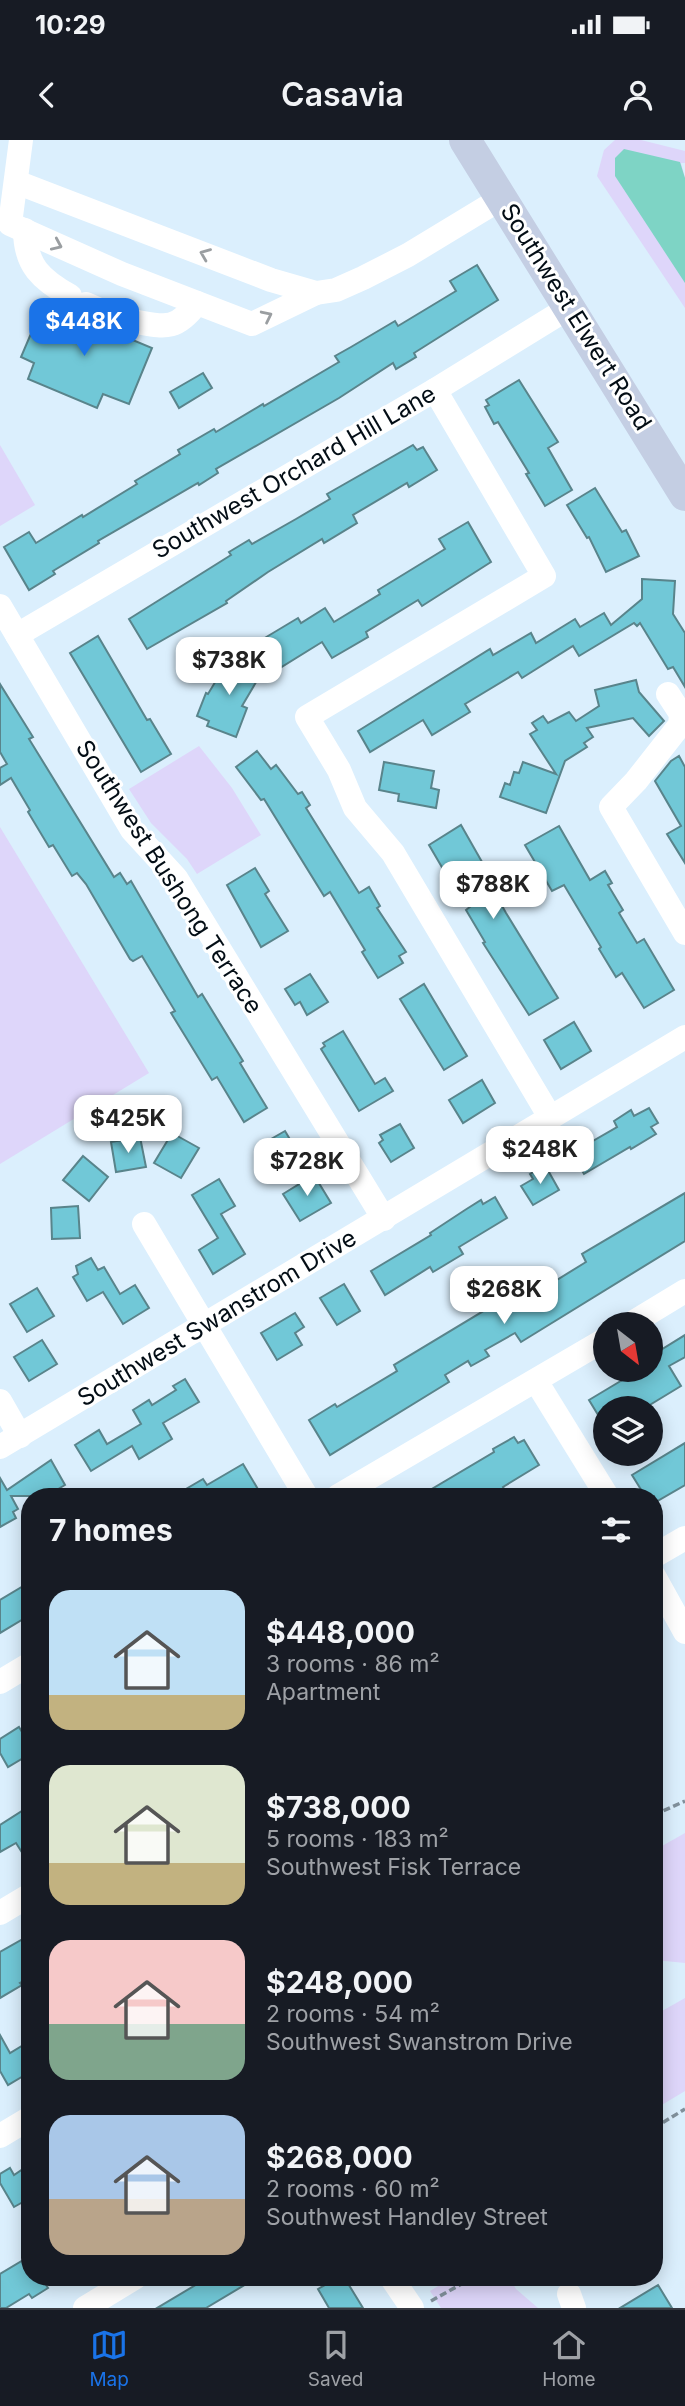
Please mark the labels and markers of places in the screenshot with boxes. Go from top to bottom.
pin: $448K [35,298,133,358]
pin: $738K [180,638,278,697]
pin: $788K [444,862,542,921]
pin: $425K [79,1096,177,1155]
pin: $248K [491,1126,589,1186]
pin: $728K [258,1138,356,1198]
pin: $268K [455,1266,553,1326]

